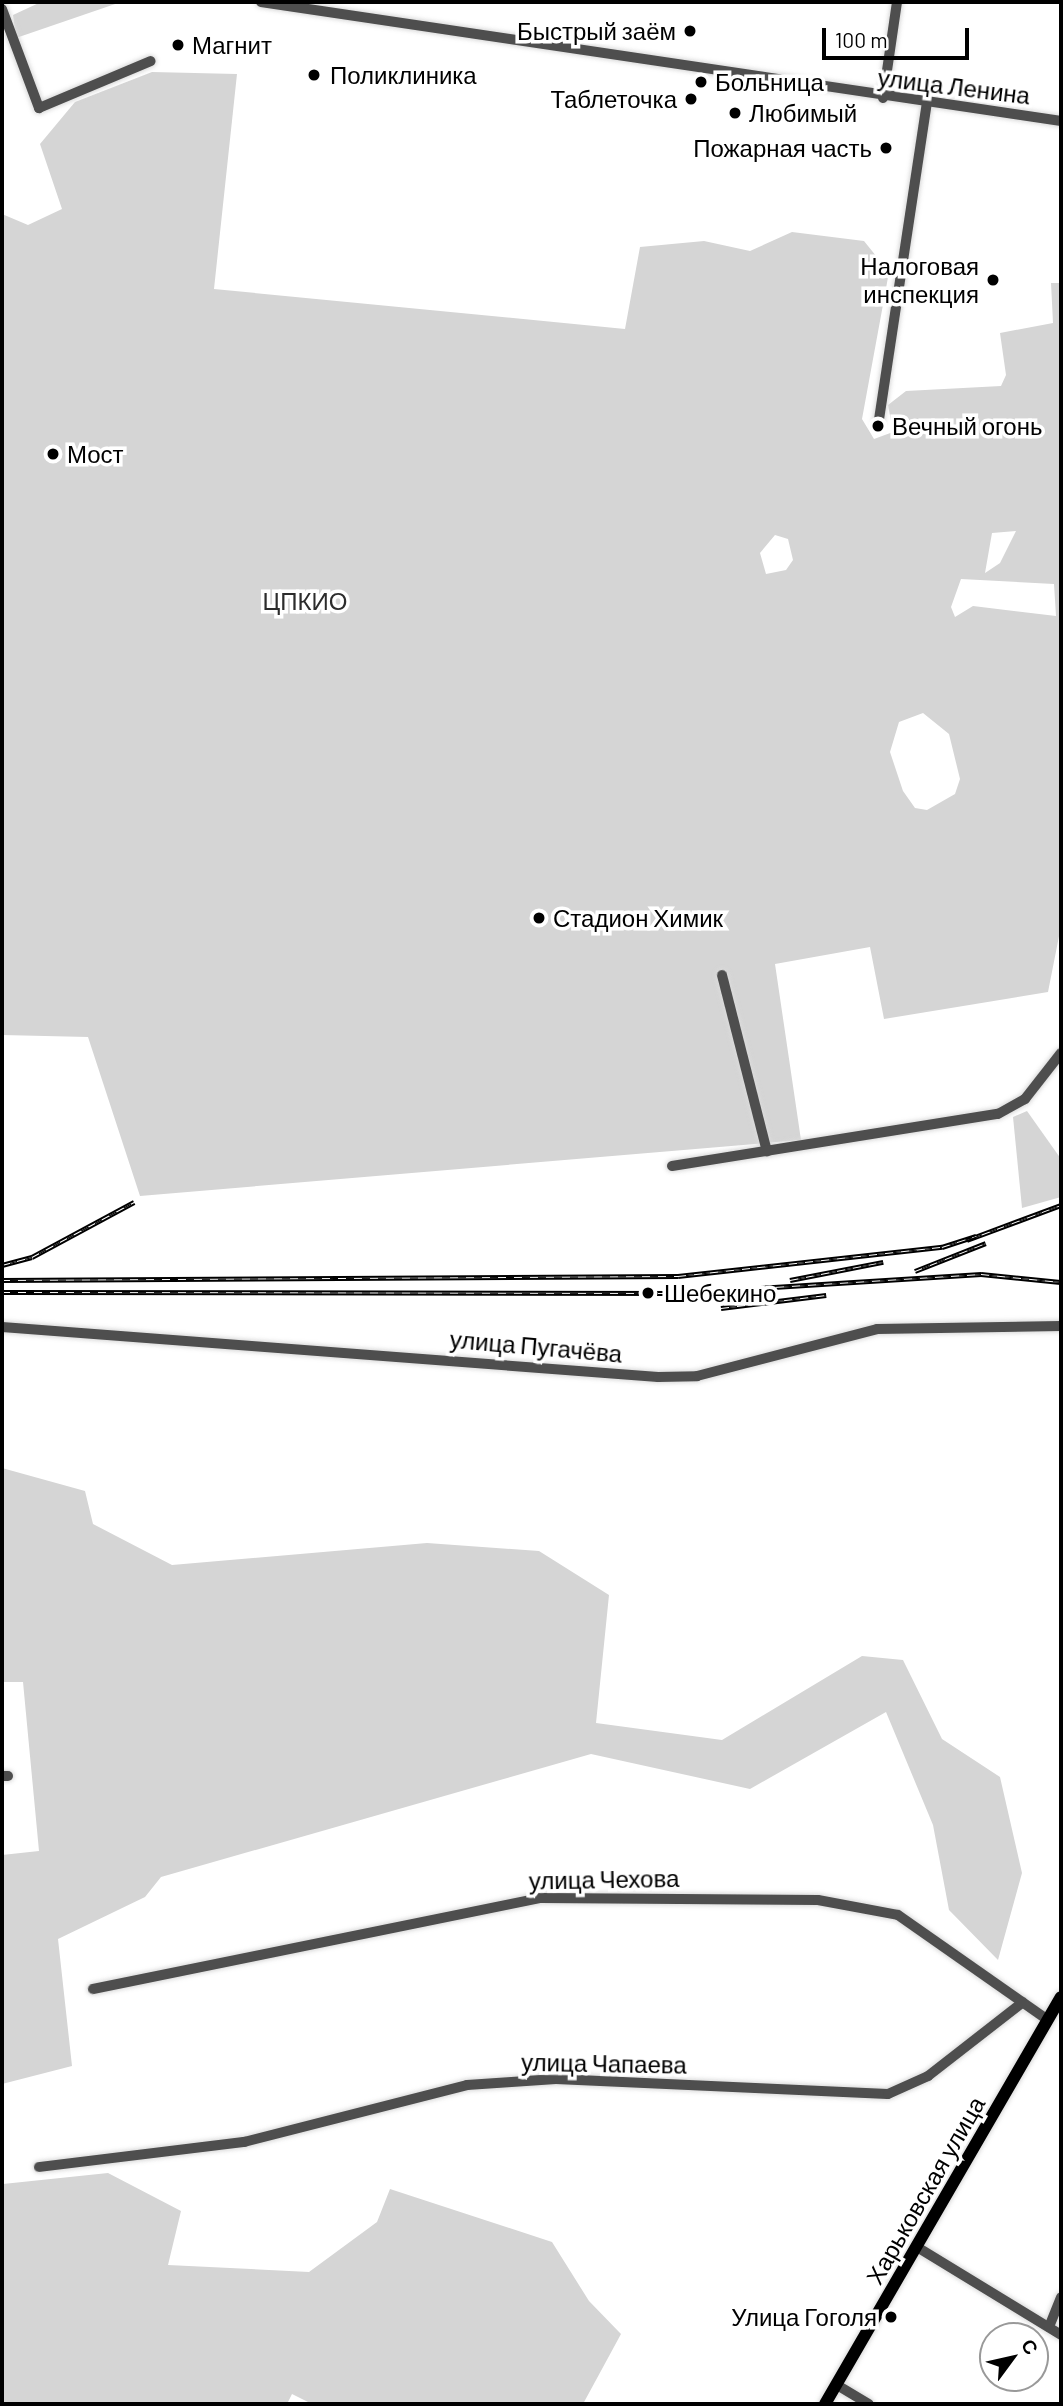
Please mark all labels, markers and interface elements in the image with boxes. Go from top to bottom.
scale bar [825,14,972,58]
place label: Быстрый заём [517,17,676,45]
marker: Быстрый заём [682,23,698,39]
text: 100 m [835,27,888,52]
place label: Магнит [192,31,272,59]
marker: Магнит [170,37,186,53]
place label: Поликлиника [330,61,477,89]
street label: улица Ленина [876,62,1032,110]
marker: Поликлиника [304,65,324,85]
place label: Больница [715,68,824,96]
marker: Больница [693,74,709,90]
place label: Таблеточка [550,85,677,113]
marker: Таблеточка [683,91,699,107]
place label: Любимый [749,99,857,127]
marker: Любимый [727,105,743,121]
place label: Пожарная часть [693,134,872,162]
marker: Пожарная часть [878,140,894,156]
place label: Налоговая инспекция [860,252,979,308]
marker: Налоговая инспекция [985,272,1001,288]
place label: Вечный огонь [892,412,1042,440]
marker: Вечный огонь [870,418,886,434]
place label: Мост [67,440,124,468]
marker: Мост [45,446,61,462]
park label: ЦПКИО [263,587,347,615]
place label: Стадион Химик [553,904,723,932]
marker: Стадион Химик [531,910,547,926]
place label: Шебекино [664,1279,776,1307]
marker: Шебекино [638,1283,658,1303]
street label: улица Пугачёва [449,1324,623,1368]
street label: улица Чехова [529,1863,679,1895]
street label: улица Чапаева [521,2047,687,2079]
street label: Харьковская улица [860,2091,990,2289]
place label: Улица Гоголя [731,2303,877,2331]
marker: Улица Гоголя [883,2309,899,2325]
north arrow [979,2322,1049,2392]
text: С [1017,2334,1044,2358]

